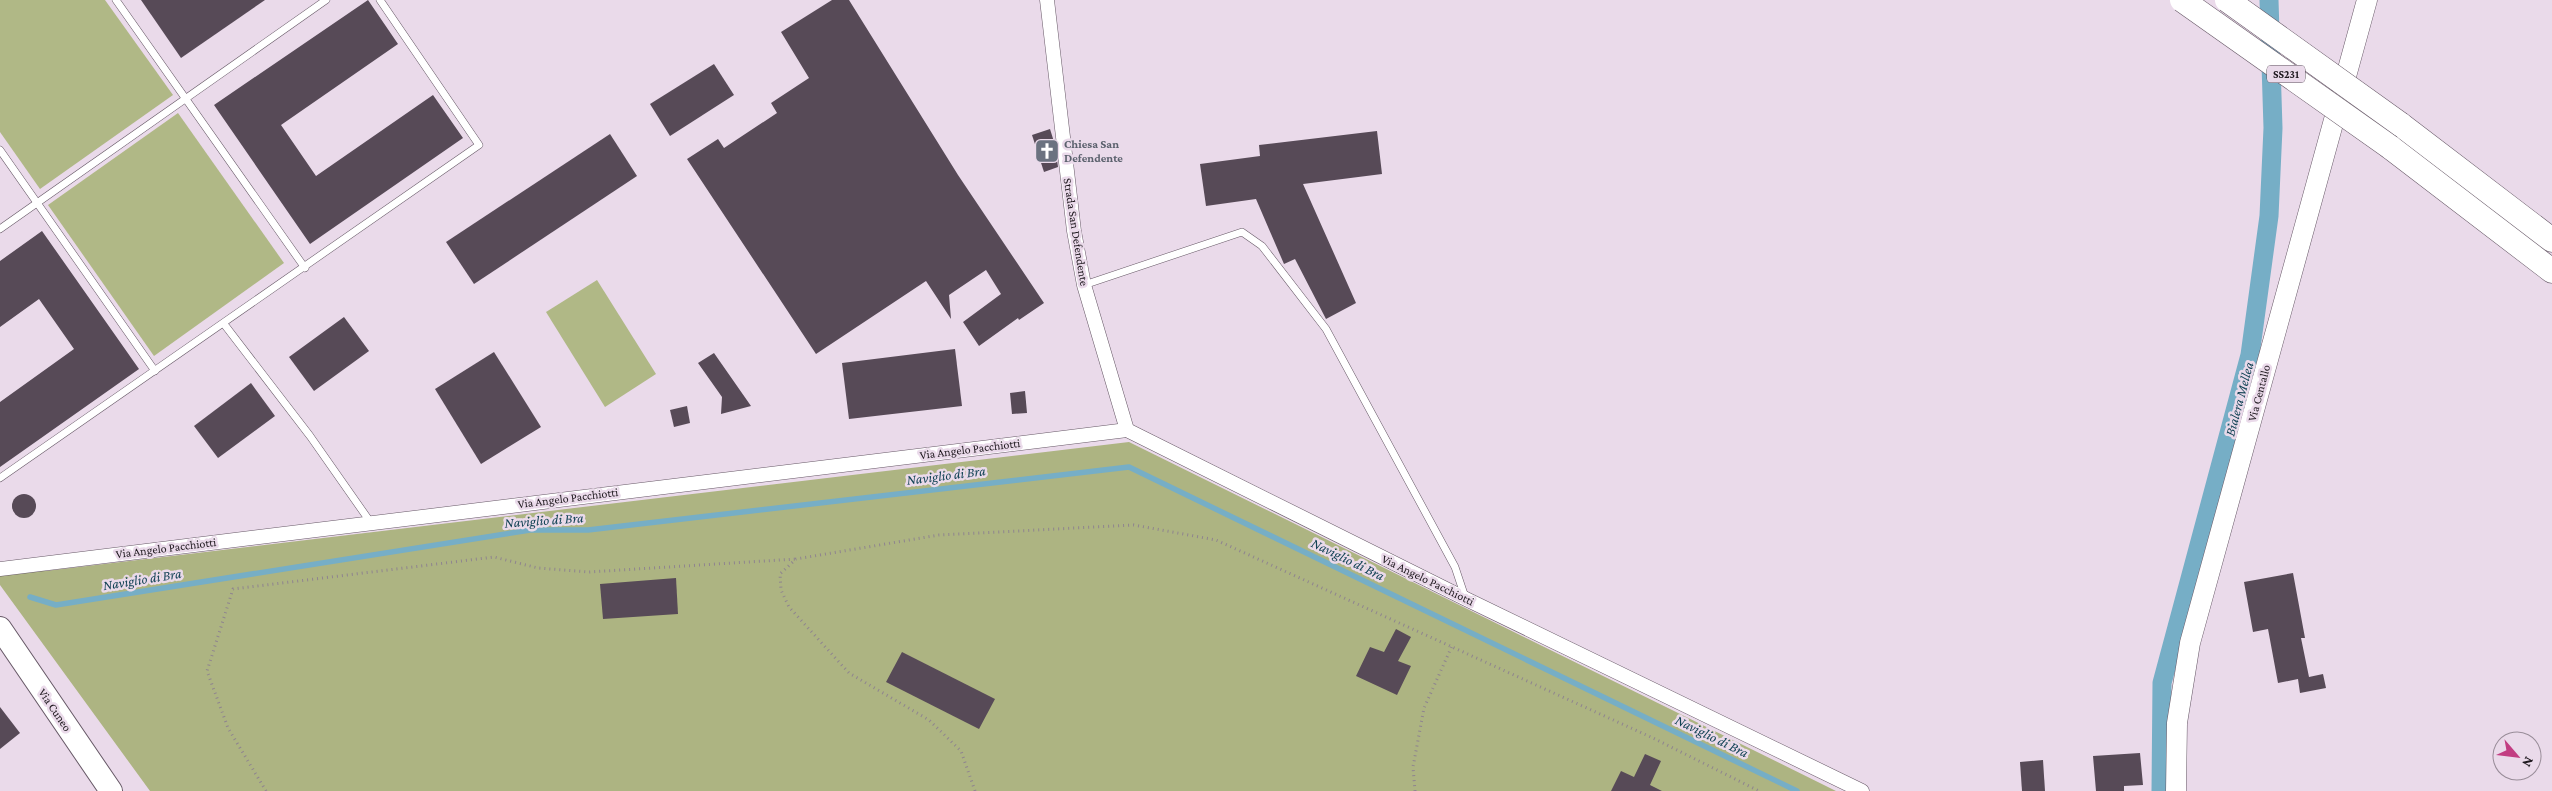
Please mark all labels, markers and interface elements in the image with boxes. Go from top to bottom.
road number: SS231 [2267,66,2305,82]
place label: Chiesa San Defendente [1064,137,1123,165]
church icon: Chiesa San Defendente [1034,138,1060,164]
street label: Strada San Defendente [1061,177,1091,287]
water label: Bialera Mellea [2221,360,2257,438]
street label: Via Centallo [2245,363,2273,423]
street label: Via Angelo Pacchiotti [919,436,1021,462]
water label: Naviglio di Bra [906,462,987,488]
street label: Via Angelo Pacchiotti [517,485,619,511]
water label: Naviglio di Bra [504,509,584,531]
water label: Naviglio di Bra [1309,534,1387,584]
street label: Via Angelo Pacchiotti [115,535,217,561]
street label: Via Angelo Pacchiotti [1379,552,1477,608]
water label: Naviglio di Bra [102,565,183,593]
street label: Via Cuneo [36,686,74,734]
water label: Naviglio di Bra [1673,711,1751,761]
north arrow [2492,731,2542,781]
text: N [2519,754,2538,770]

